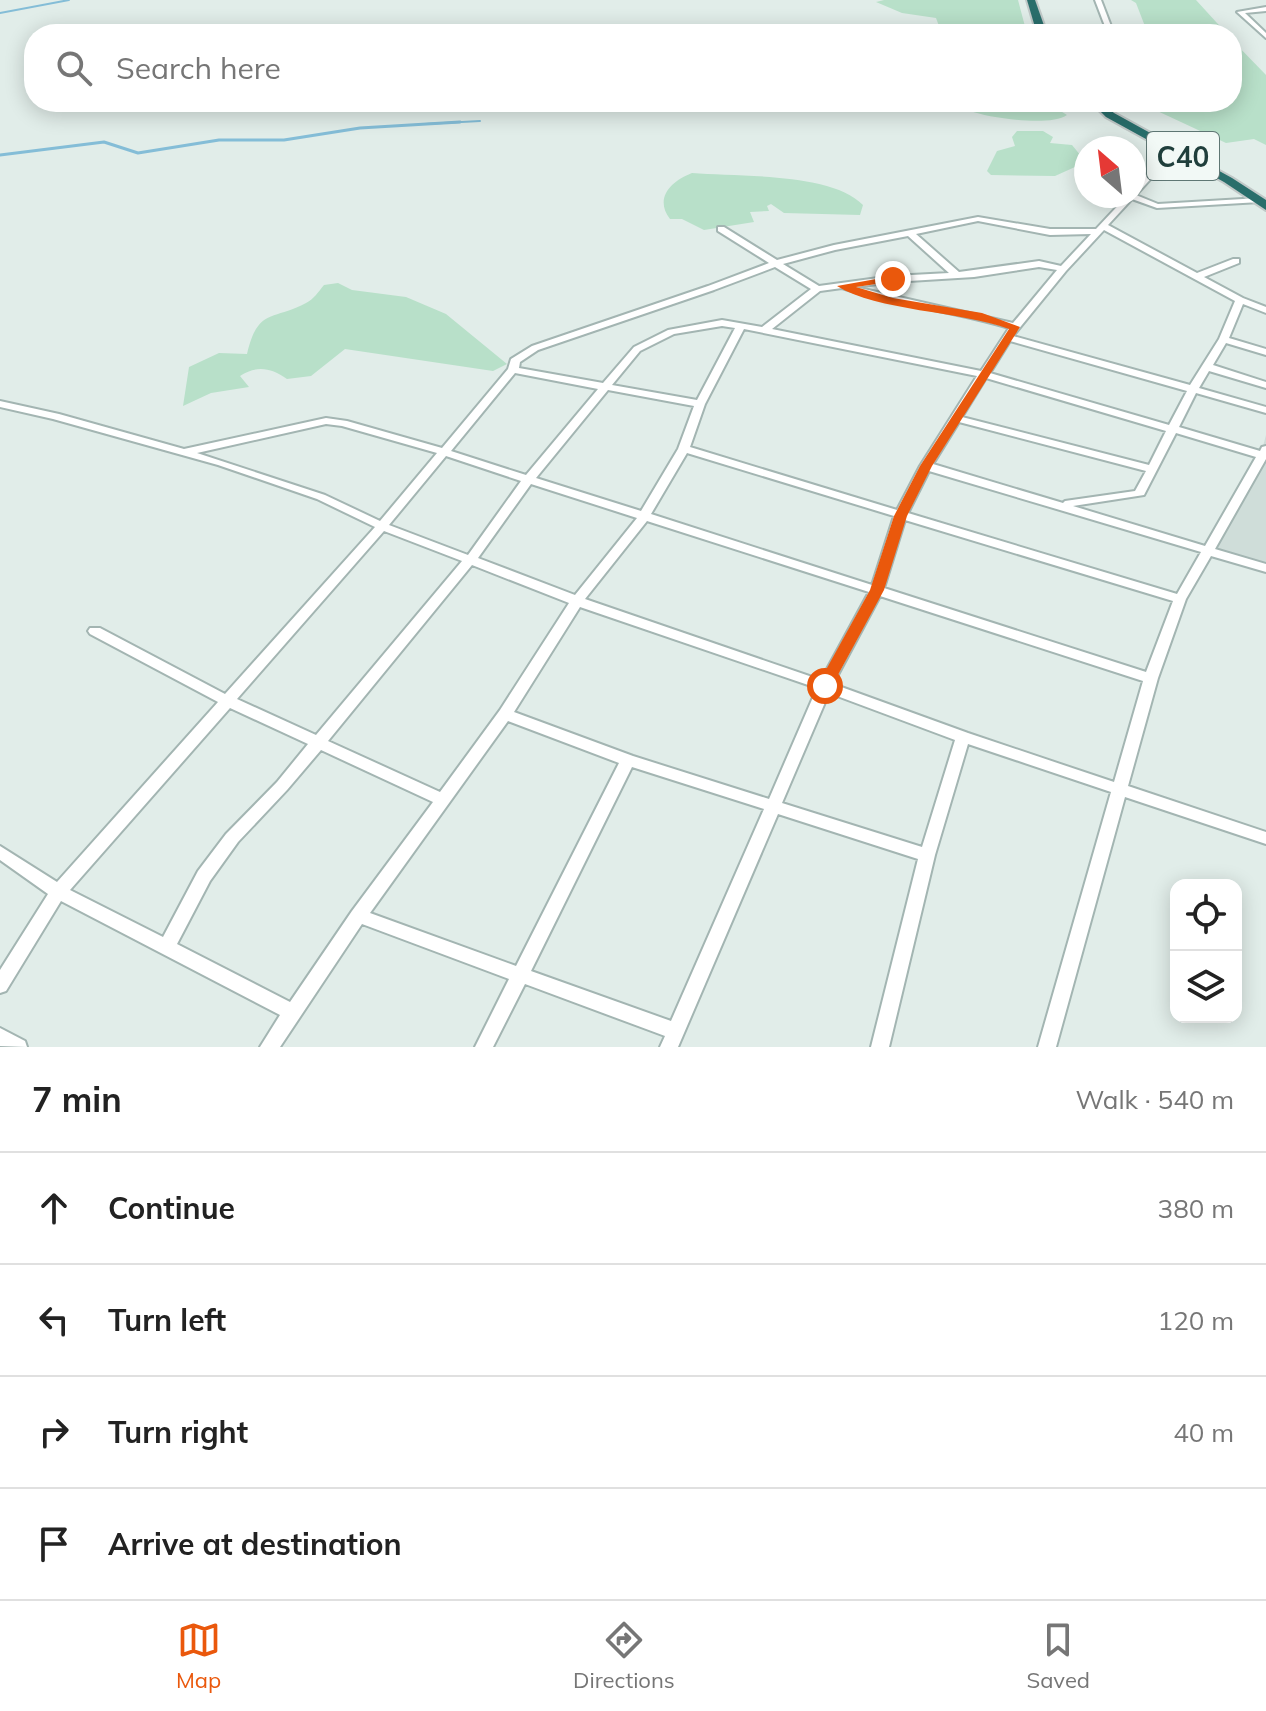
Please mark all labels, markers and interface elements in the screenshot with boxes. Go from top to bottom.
search box [24,24,1242,112]
icon: search [52,46,96,90]
text: Search here [116,49,281,87]
road number: C40 [1147,132,1219,180]
north arrow [1074,136,1146,208]
route end [875,261,911,297]
route start [807,668,843,704]
map controls [1170,879,1242,1023]
button: locate [1170,879,1242,951]
button: layers [1170,951,1242,1023]
text: 7 min [32,1078,122,1121]
text: Walk · 540 m [1075,1083,1234,1116]
icon: ahead [32,1186,76,1230]
text: Continue [108,1189,235,1227]
text: 380 m [1158,1192,1234,1225]
icon: left [32,1298,76,1342]
text: Turn left [108,1301,226,1339]
text: 120 m [1158,1304,1234,1337]
icon: right [32,1410,76,1454]
text: Turn right [108,1413,248,1451]
text: 40 m [1173,1416,1234,1449]
icon: arrive [32,1522,76,1566]
text: Arrive at destination [108,1525,402,1563]
tab: Map [176,1618,221,1694]
tab: Directions [573,1618,675,1694]
tab: Saved [1027,1618,1090,1694]

